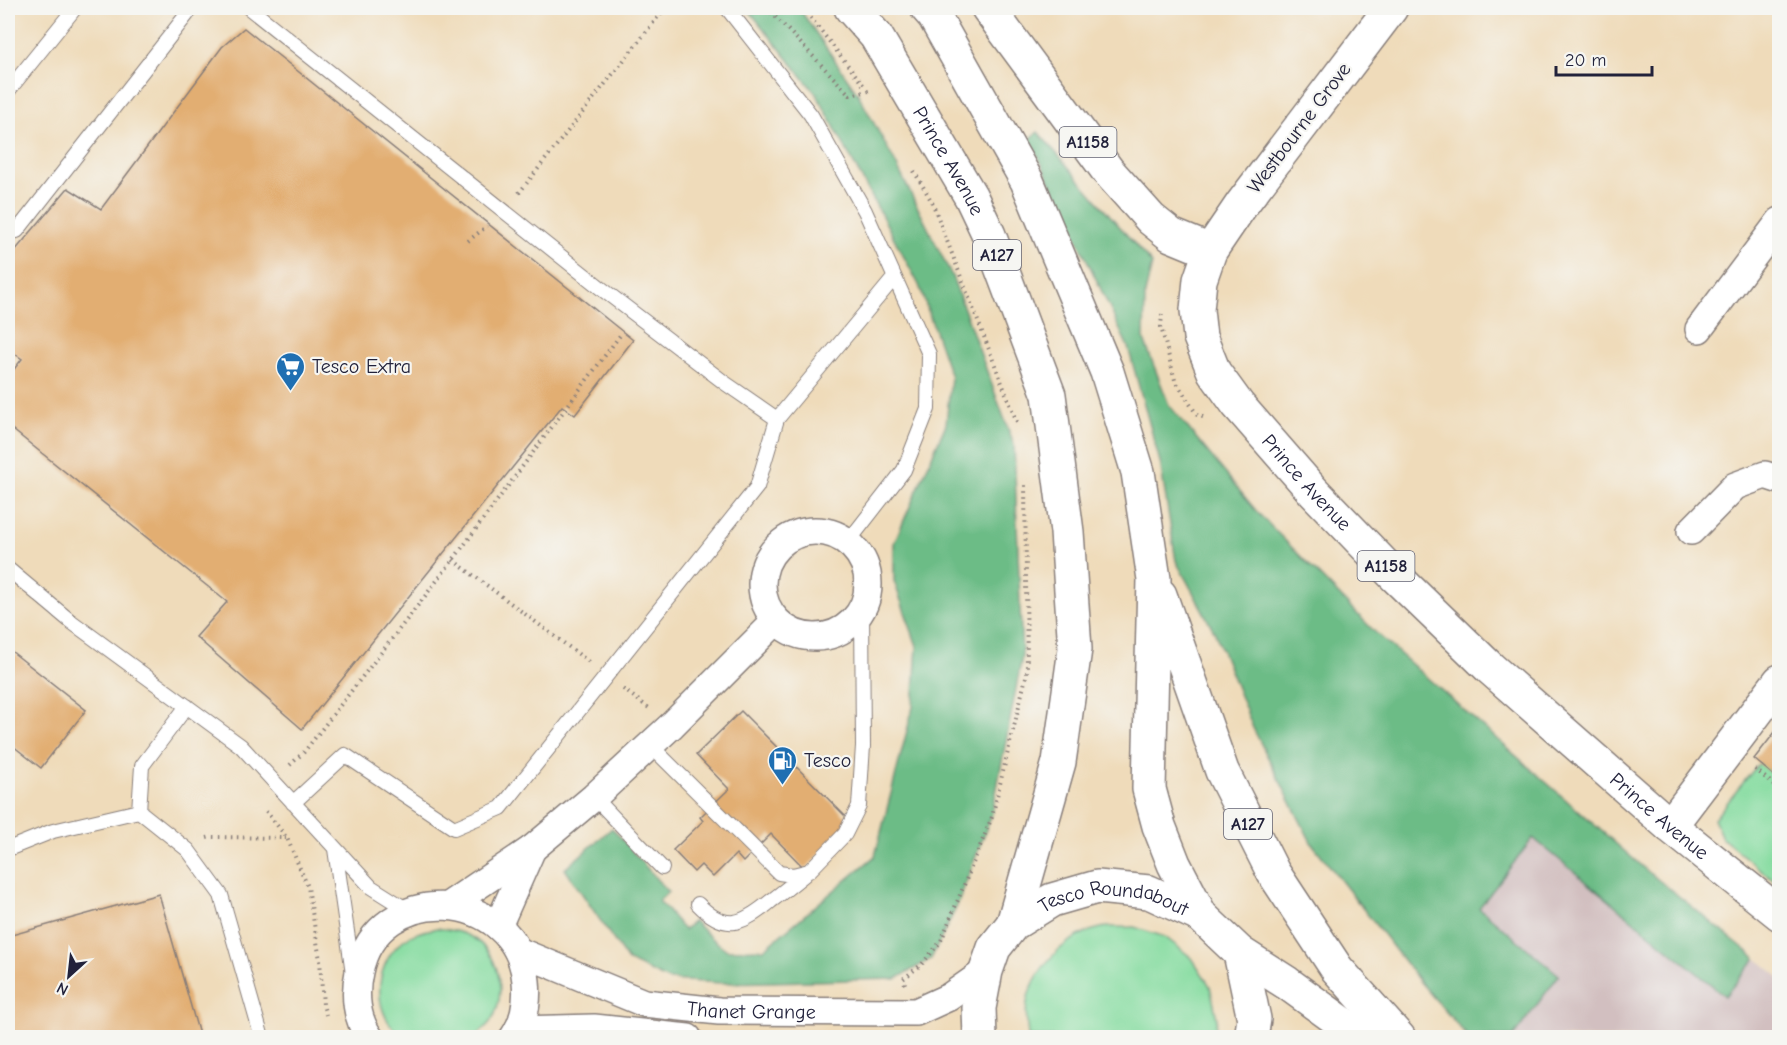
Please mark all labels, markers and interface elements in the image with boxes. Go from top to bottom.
scale bar [1556,39,1652,77]
text: 20 m [1565,50,1606,71]
street label: Westbourne Grove [1242,58,1356,198]
street label: Prince Avenue [908,102,989,219]
road number: A1158 [1060,127,1116,157]
road number: A127 [973,240,1021,270]
supermarket icon: Tesco Extra [275,350,307,392]
place label: Tesco Extra [312,355,411,378]
street label: Prince Avenue [1257,429,1356,535]
road number: A1158 [1358,551,1414,581]
fuel station icon: Tesco [767,744,799,786]
place label: Tesco [804,749,851,772]
street label: Prince Avenue [1606,768,1714,864]
road number: A127 [1224,809,1272,839]
text: Tesco Roundabout [1034,875,1193,921]
street label: Tesco Roundabout [1037,900,1193,926]
north arrow [39,946,99,1006]
text: N [54,978,71,999]
street label: Thanet Grange [686,996,816,1023]

